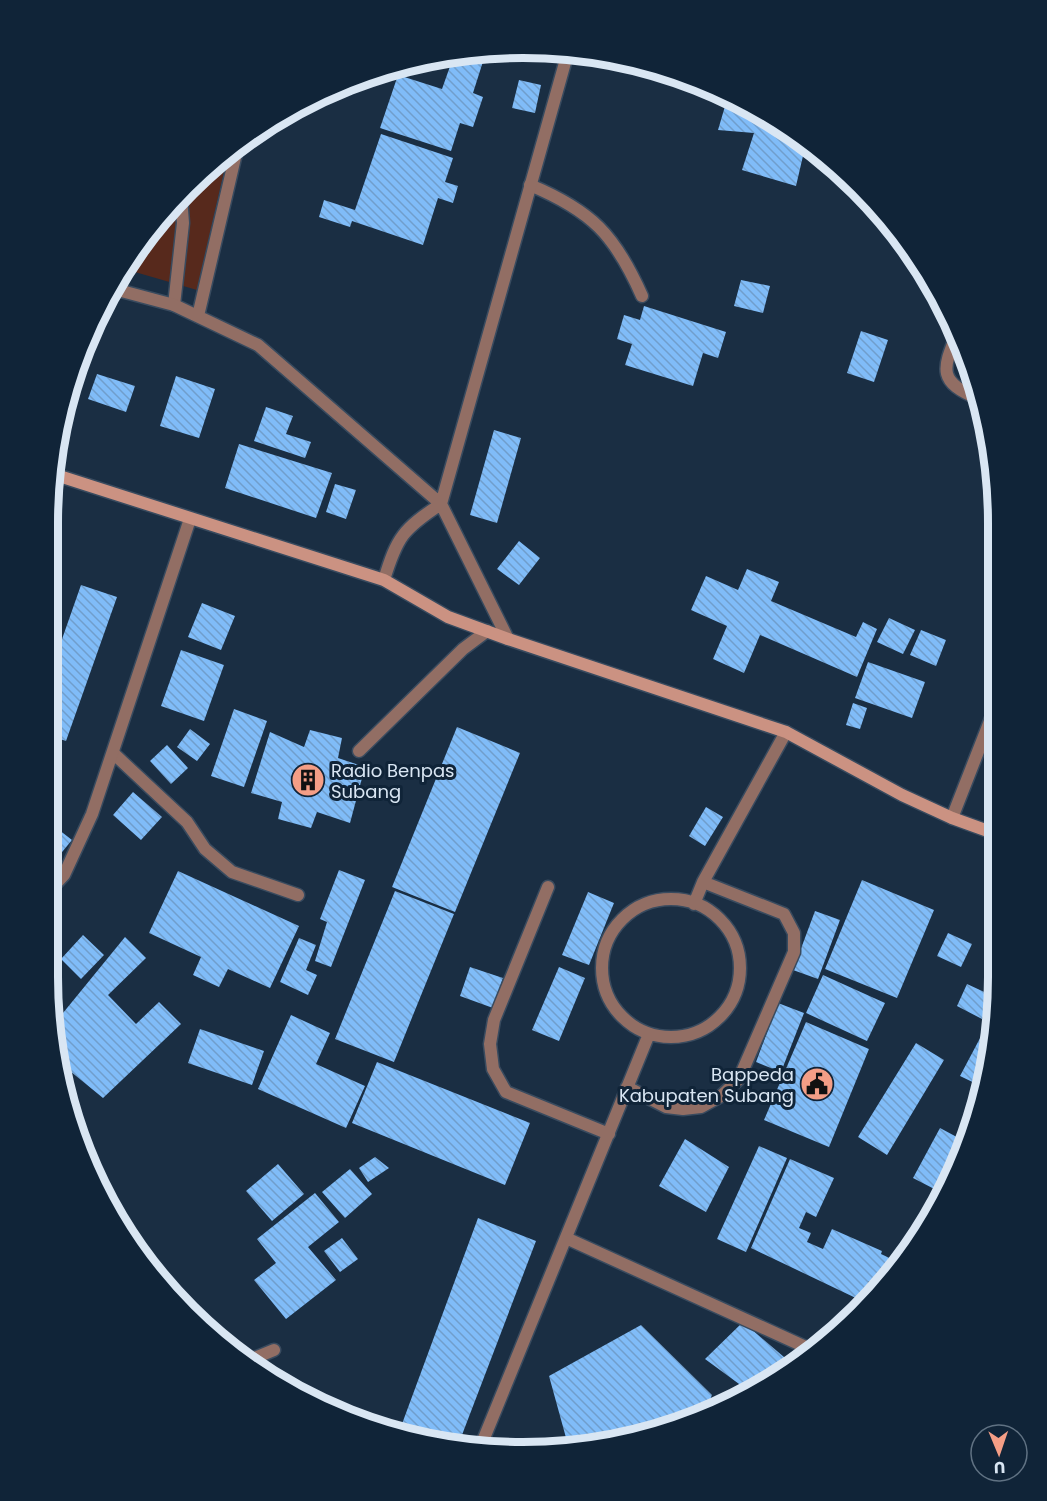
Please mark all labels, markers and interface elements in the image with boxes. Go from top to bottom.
place label: Radio Benpas Subang [331,758,454,804]
building icon: Radio Benpas Subang [290,762,326,798]
place label: Bappeda Kabupaten Subang [619,1062,794,1108]
public building icon: Bappeda Kabupaten Subang [799,1066,835,1102]
north arrow [969,1423,1029,1483]
text: U [993,1456,1006,1479]

